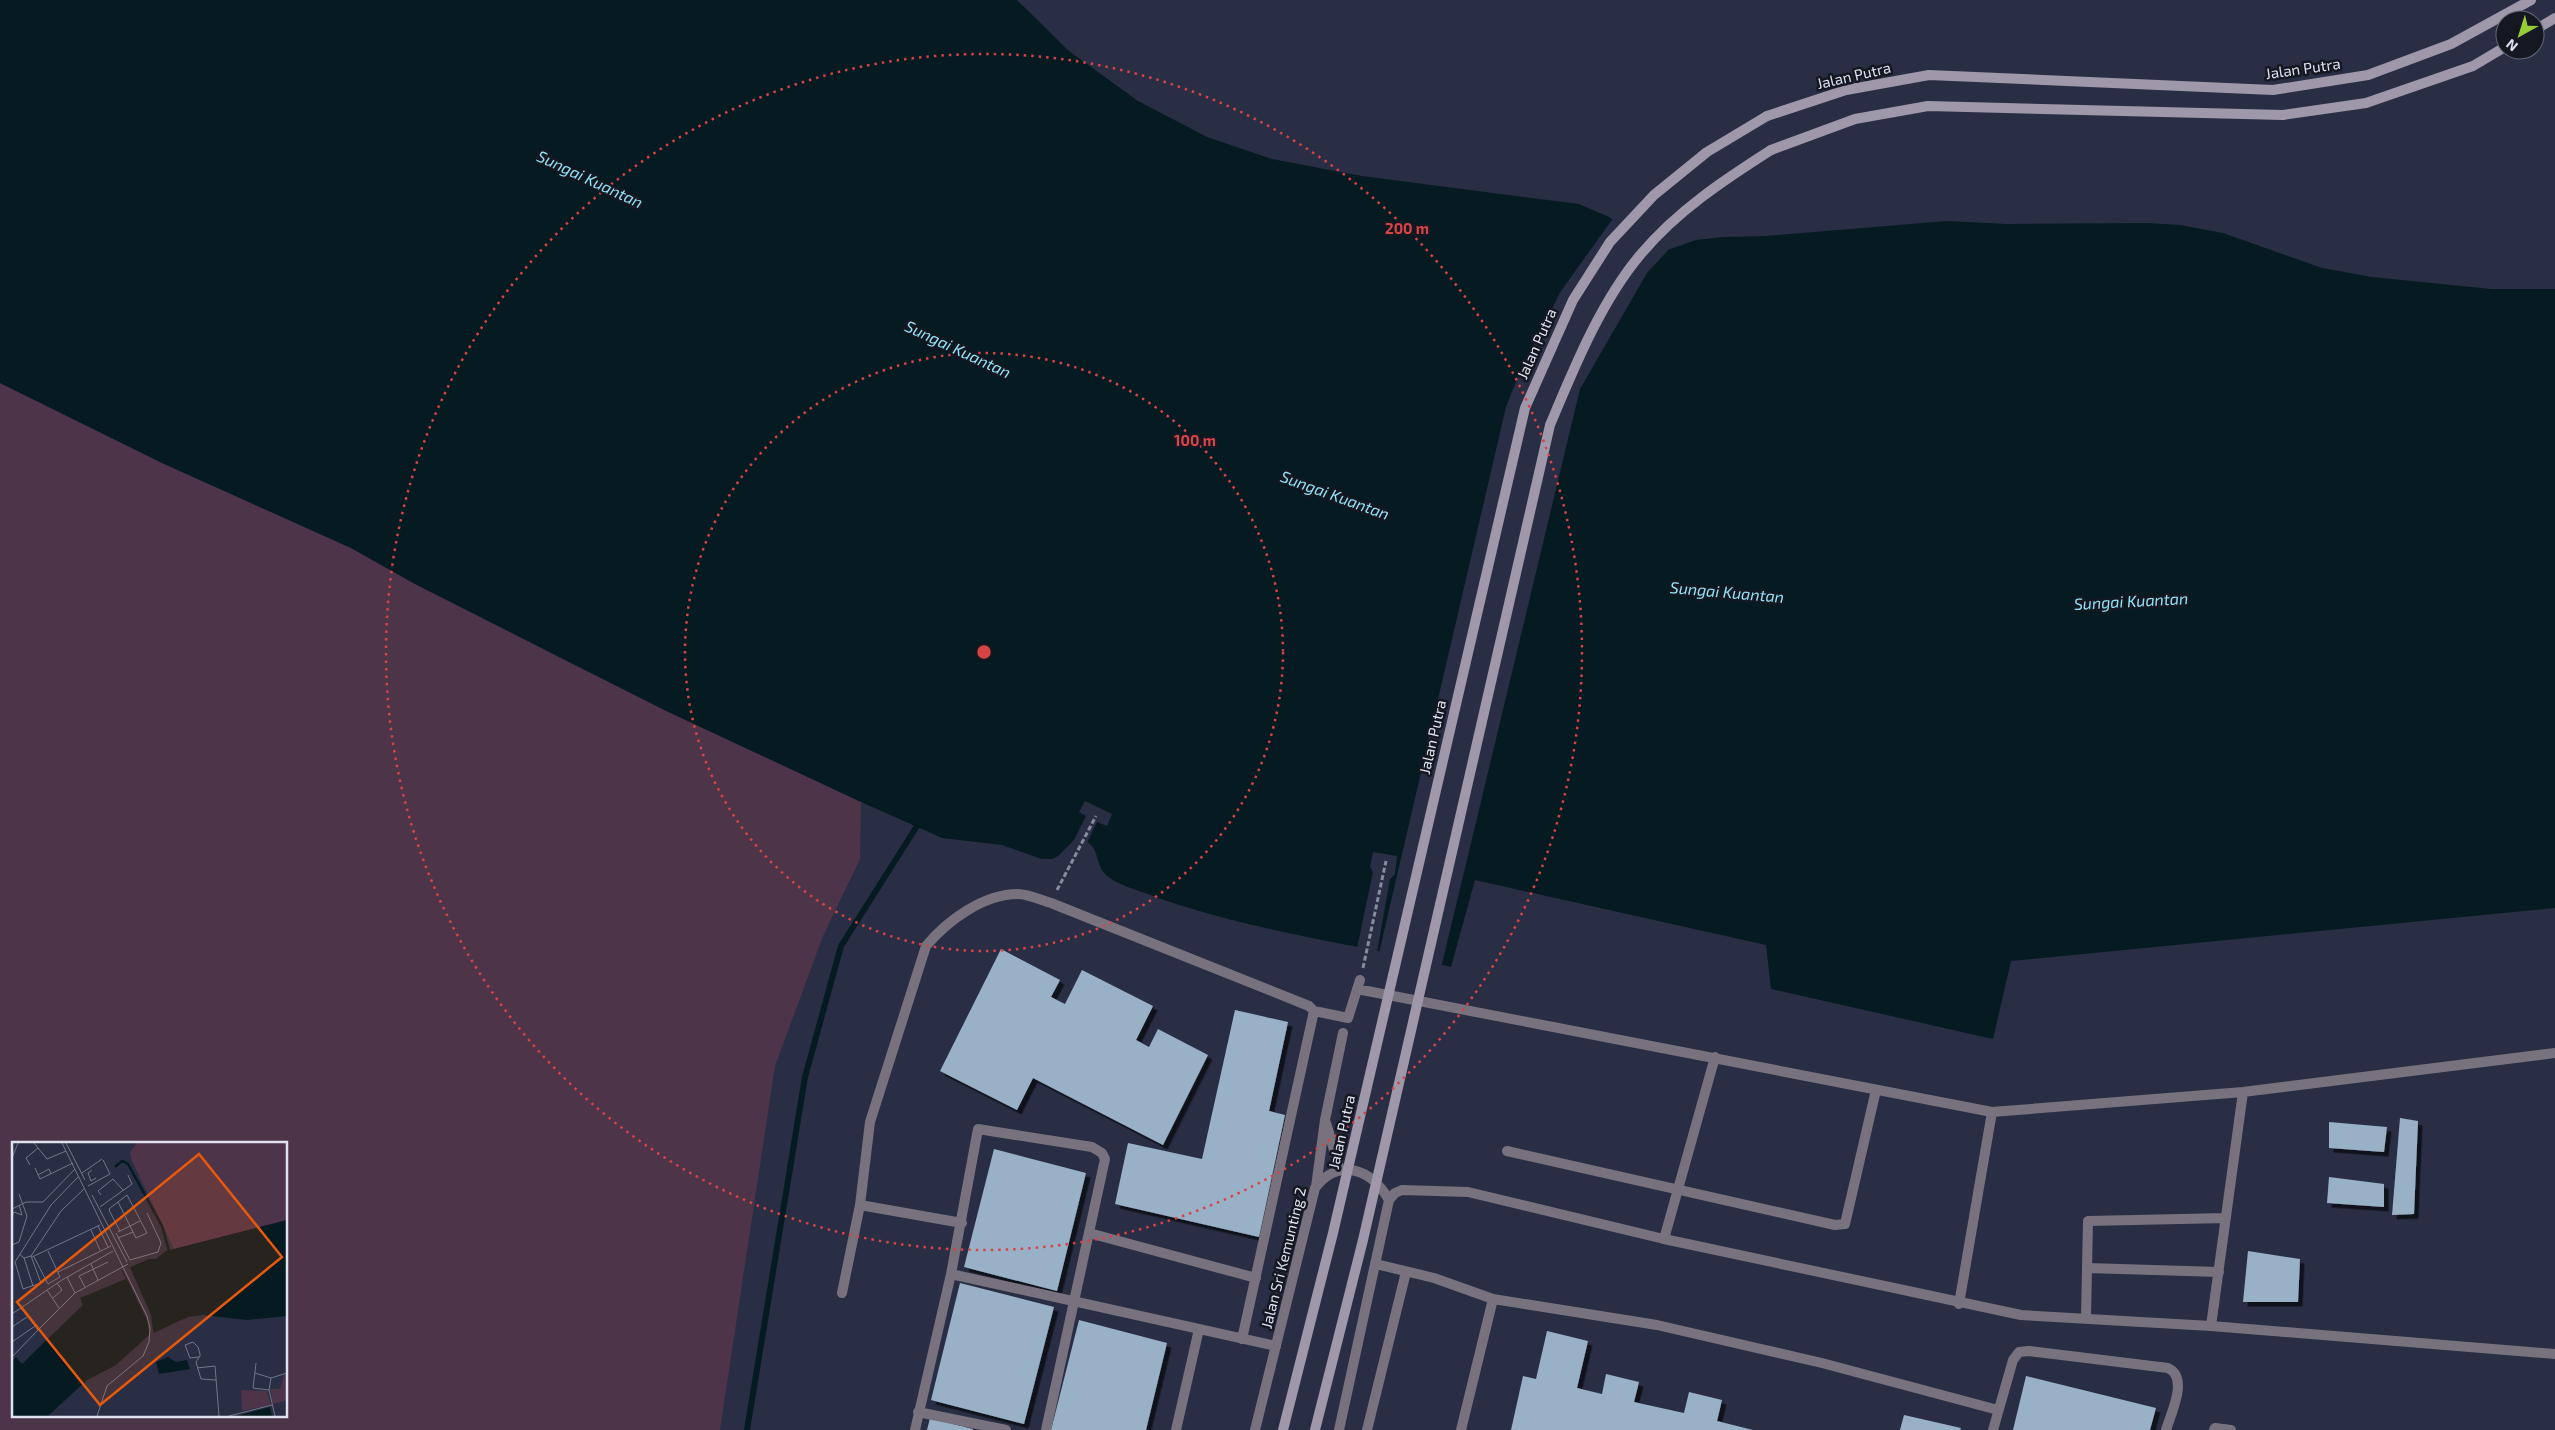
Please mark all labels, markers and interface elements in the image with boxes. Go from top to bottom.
north arrow [2495,10,2545,60]
text: N [2502,36,2521,55]
street label: Jalan Putra [2264,54,2341,82]
street label: Jalan Putra [1815,58,1893,92]
water label: Sungai Kuantan [534,146,646,211]
text: 200 m [1385,219,1429,237]
street label: Jalan Putra [1513,305,1560,382]
water label: Sungai Kuantan [902,316,1014,381]
text: 100 m [1174,431,1216,449]
water label: Sungai Kuantan [1278,466,1392,523]
water label: Sungai Kuantan [1669,577,1785,606]
water label: Sungai Kuantan [2073,588,2189,613]
centre of rings [975,643,993,661]
street label: Jalan Putra [1415,698,1449,776]
street label: Jalan Putra [1324,1093,1358,1171]
inset map [12,1142,288,1418]
street label: Jalan Sri Kemunting 2 [1257,1185,1309,1330]

